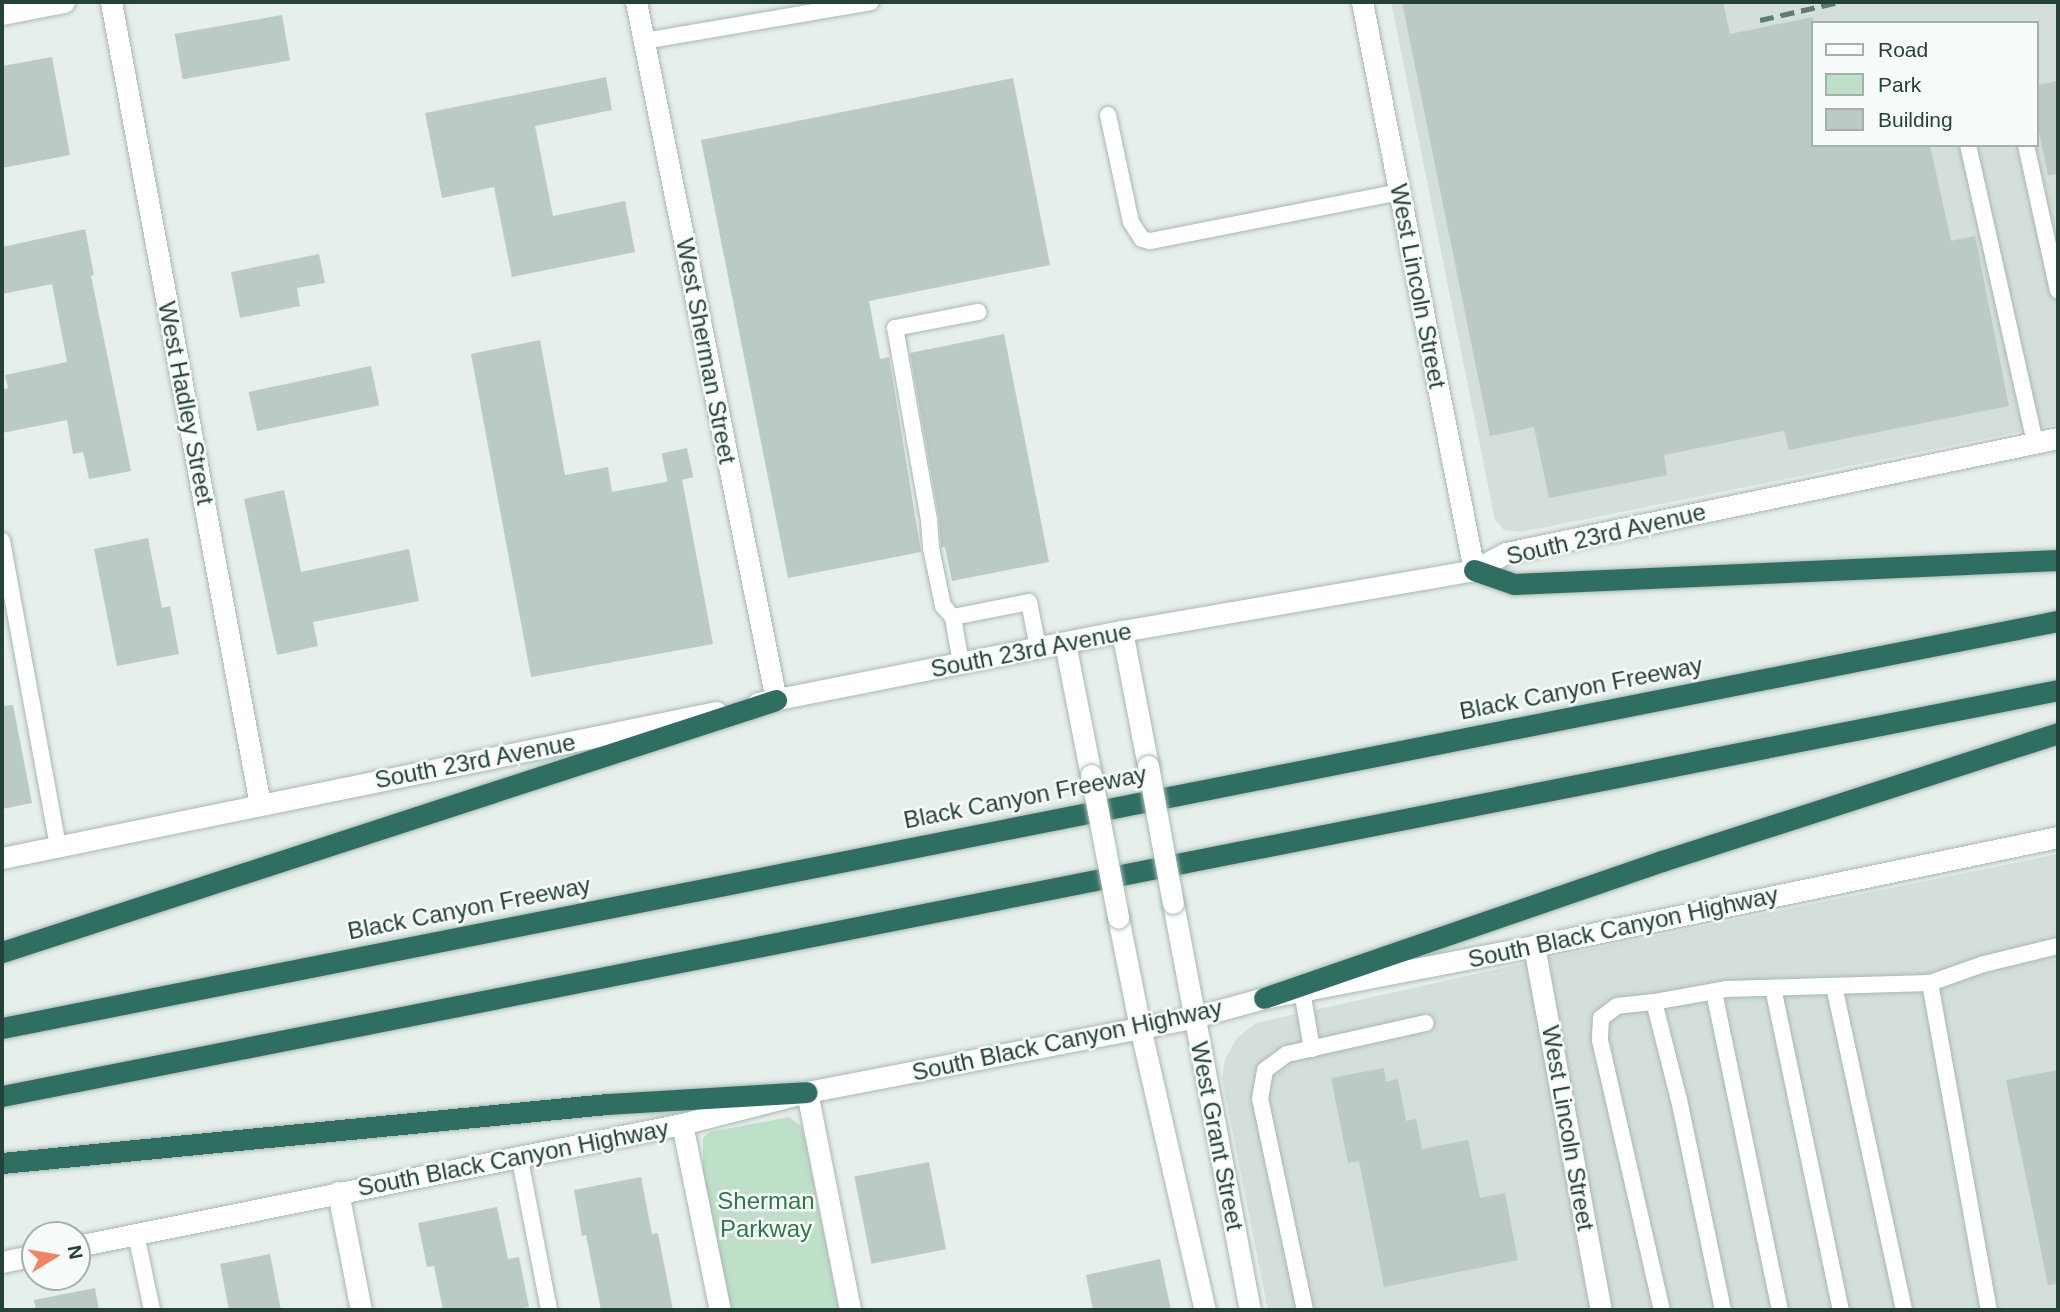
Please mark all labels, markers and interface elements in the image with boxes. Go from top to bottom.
legend [1812,21,2039,147]
text: Road [1878,38,1928,61]
text: Park [1878,73,1921,96]
text: Building [1878,108,1953,131]
street label: West Lincoln Street [1384,181,1452,391]
street label: West Sherman Street [670,236,742,466]
street label: West Hadley Street [152,299,220,507]
street label: South 23rd Avenue [1503,497,1709,571]
street label: South 23rd Avenue [928,616,1134,684]
street label: Black Canyon Freeway [1457,650,1705,726]
street label: South 23rd Avenue [372,727,578,795]
street label: Black Canyon Freeway [901,759,1149,835]
street label: Black Canyon Freeway [345,870,593,946]
street label: South Black Canyon Highway [1465,880,1781,974]
street label: South Black Canyon Highway [909,993,1225,1087]
street label: West Lincoln Street [1536,1023,1600,1233]
street label: West Grant Street [1185,1039,1249,1233]
street label: South Black Canyon Highway [355,1114,671,1202]
park label: Sherman Parkway [717,1187,815,1243]
north arrow [21,1221,91,1291]
text: N [64,1244,87,1261]

